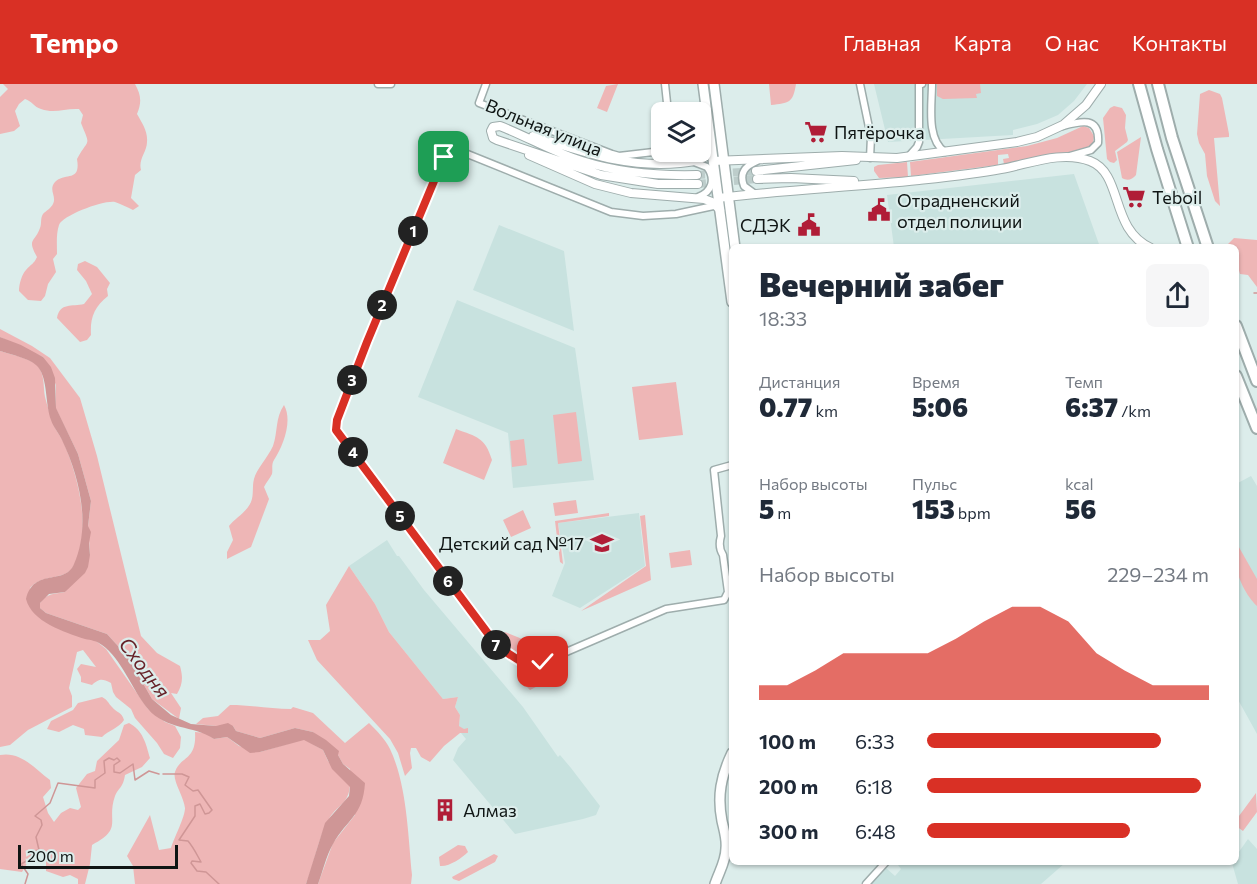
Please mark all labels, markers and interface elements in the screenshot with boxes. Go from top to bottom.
text: Tempo [30,25,119,59]
text: Главная [843,30,921,55]
text: Карта [954,30,1012,55]
text: О нас [1045,30,1099,55]
text: Контакты [1132,30,1227,55]
street label: Вольная улица [483,94,605,160]
map controls [651,102,711,162]
button: layers [651,102,711,162]
supermarket icon: Пятёрочка [803,119,829,145]
place label: Пятёрочка [834,121,925,143]
pin [418,131,469,182]
icon: arrive [427,140,460,173]
supermarket icon: Teboil [1121,184,1147,210]
place label: Teboil [1152,186,1202,208]
place label: Отрадненский отдел полиции [897,189,1022,232]
public building icon: Отрадненский отдел полиции [866,197,892,223]
public building icon: СДЭК [796,212,822,238]
place label: СДЭК [740,214,791,236]
pin: 1 [398,216,428,246]
text: 1 [409,221,417,240]
text: Вечерний забег [759,263,1004,304]
button: share [1146,264,1209,327]
pin: 2 [367,290,397,320]
text: 2 [377,295,387,314]
text: 18:33 [759,306,807,330]
pin: 3 [337,365,367,395]
text: 3 [347,370,357,389]
text: Дистанция [759,372,840,391]
text: Время [912,372,960,391]
text: Темп [1065,372,1103,391]
text: 0.77 [759,391,812,422]
text: 5:06 [912,391,968,422]
text: 6:37 [1065,391,1118,422]
text: km [812,401,838,420]
text: /km [1118,401,1151,420]
pin: 4 [338,437,368,467]
text: 4 [348,442,358,461]
text: Набор высоты [759,474,868,493]
text: Пульс [912,474,957,493]
text: kcal [1065,474,1094,493]
text: 5 [759,493,774,524]
text: 153 [912,493,955,524]
text: 56 [1065,493,1096,524]
pin: 5 [385,501,415,531]
text: m [774,503,791,522]
text: bpm [955,503,991,522]
text: 5 [395,506,405,525]
school or university icon: Детский сад №17 [589,530,615,556]
place label: Детский сад №17 [439,532,584,554]
text: Набор высоты [759,562,895,586]
text: 229–234 m [1107,562,1209,586]
pin: 6 [433,566,463,596]
text: 6 [443,571,453,590]
pin: 7 [481,630,511,660]
water label: Сходня [115,632,175,702]
text: 7 [492,635,500,654]
pin [517,636,568,687]
icon: check [526,645,559,678]
text: 100 m [759,729,816,753]
text: 6:33 [855,729,895,753]
text: 200 m [759,774,818,798]
text: 6:18 [855,774,893,798]
building icon: Алмаз [432,797,458,823]
place label: Алмаз [463,799,517,821]
text: 300 m [759,819,819,843]
text: 6:48 [855,819,896,843]
scale bar [18,842,178,870]
text: 200 m [27,846,74,865]

